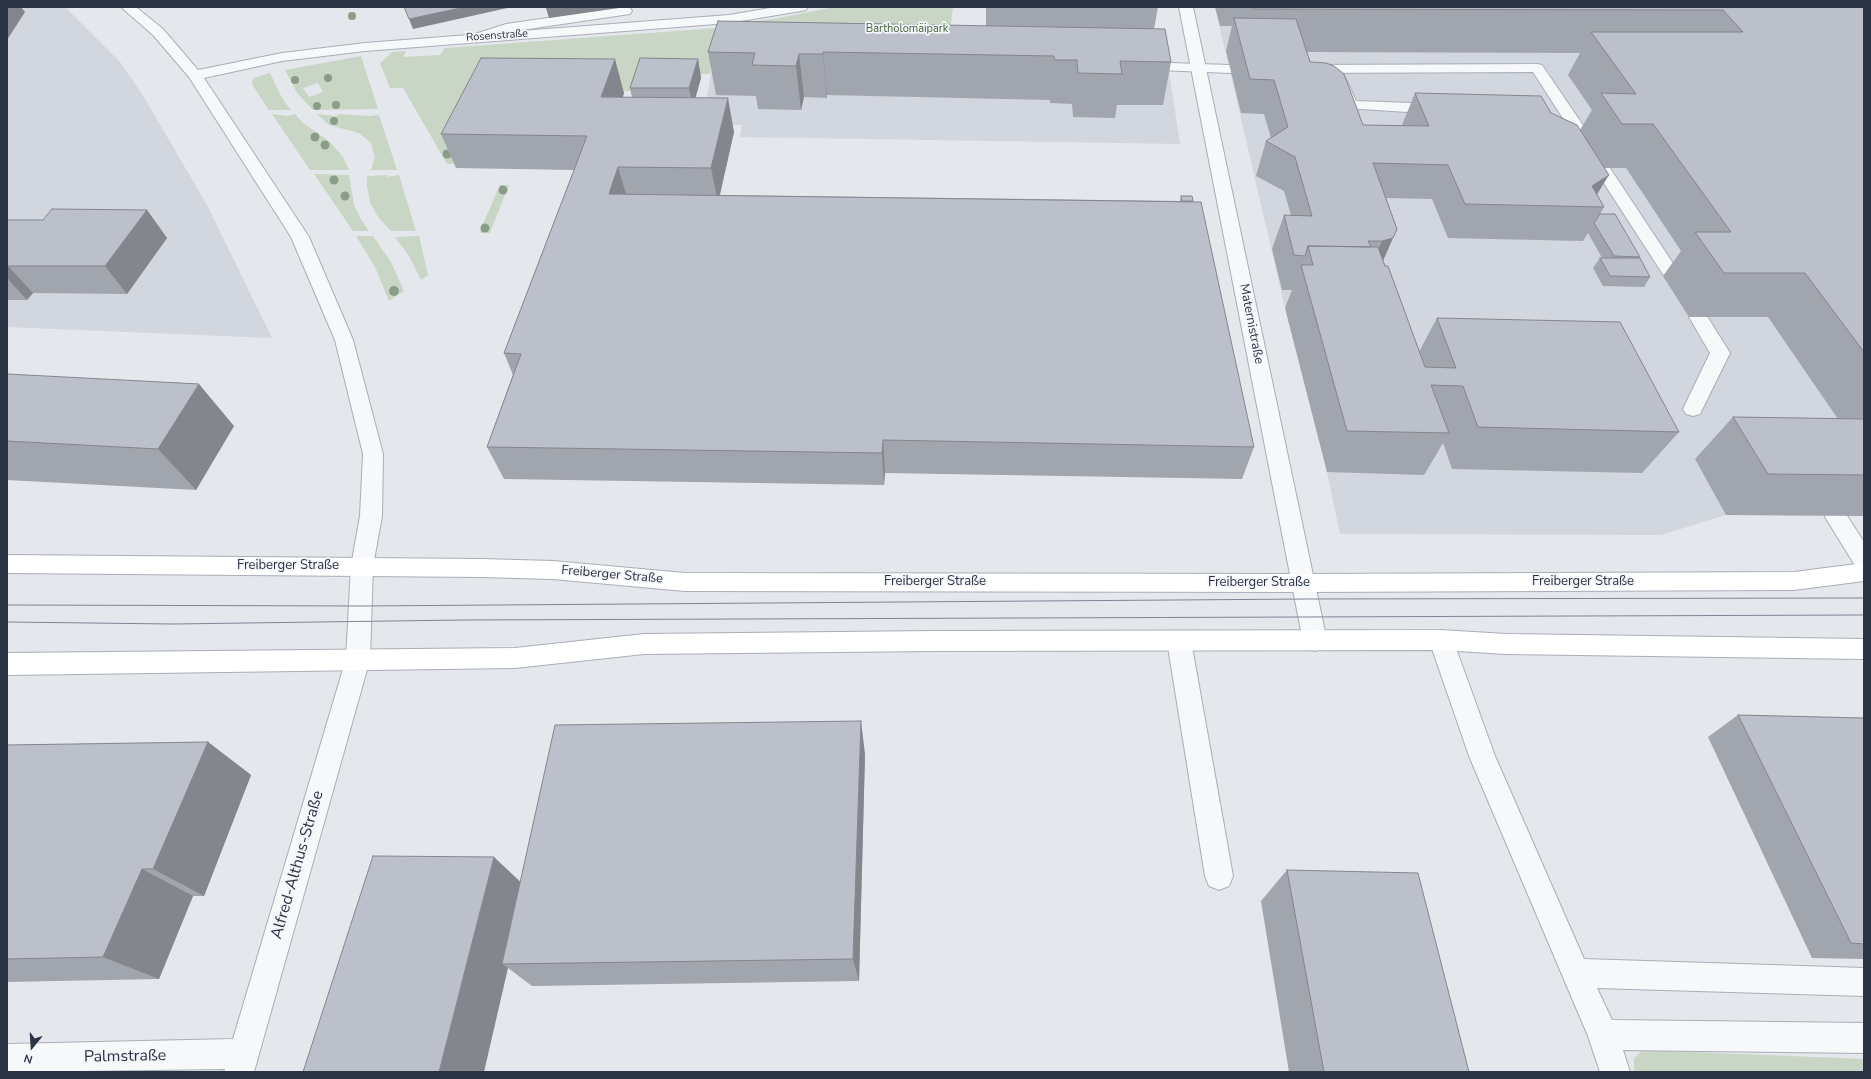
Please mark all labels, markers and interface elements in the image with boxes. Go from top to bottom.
park label: Bartholomäipark [866,22,948,36]
street label: Rosenstraße [466,27,528,45]
street label: Maternistraße [1236,282,1266,366]
street label: Freiberger Straße [237,558,339,574]
street label: Freiberger Straße [561,563,663,587]
street label: Freiberger Straße [884,574,986,590]
street label: Freiberger Straße [1532,574,1634,590]
street label: Freiberger Straße [1208,575,1310,591]
street label: Alfred-Althus-Straße [268,789,328,941]
north arrow [12,1027,52,1067]
street label: Palmstraße [84,1047,166,1067]
text: N [22,1050,34,1067]

